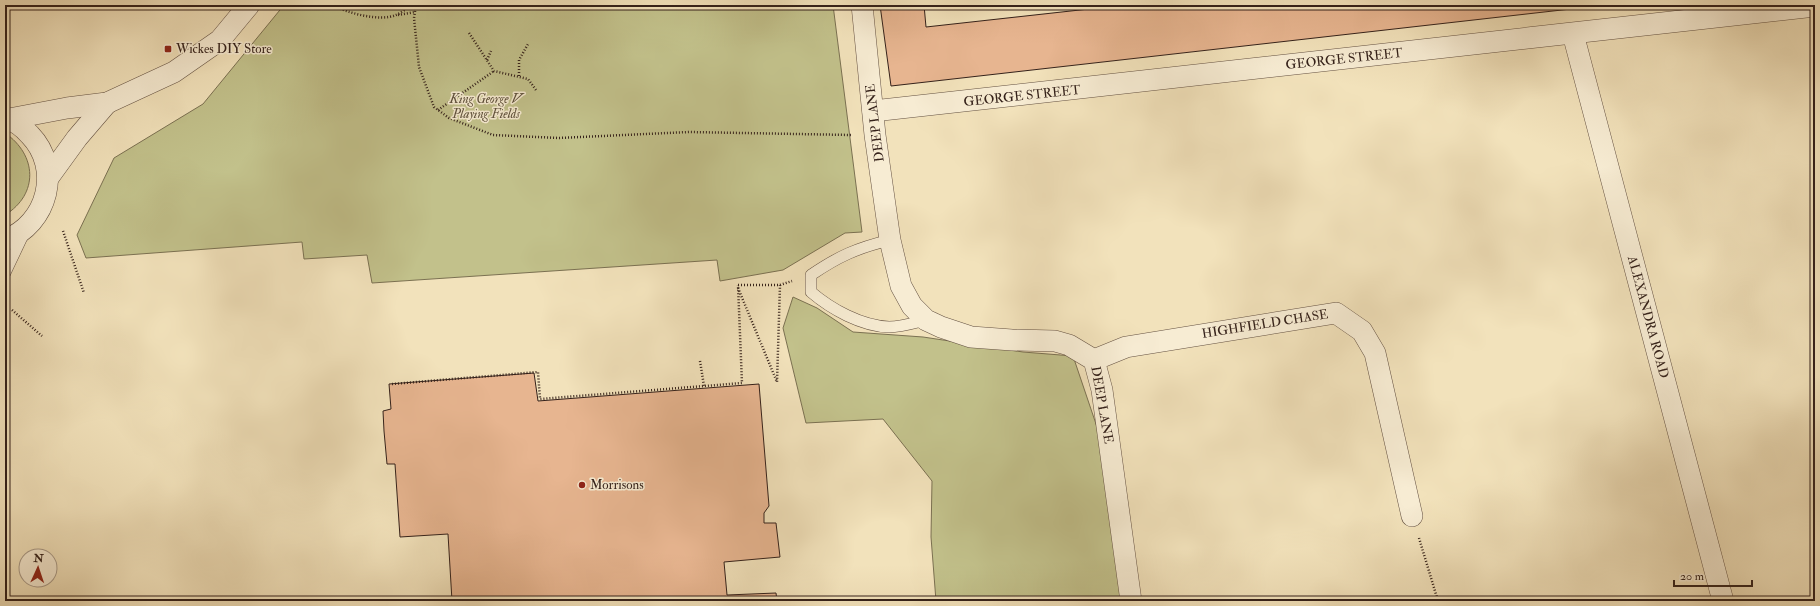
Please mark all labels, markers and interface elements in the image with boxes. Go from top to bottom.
place label: Wickes DIY Store [175,41,272,57]
marker: Wickes DIY Store [163,44,173,54]
street label: GEORGE STREET [1285,45,1404,73]
street label: GEORGE STREET [963,82,1082,110]
street label: DEEP LANE [862,83,888,163]
park label: King George V Playing Fields [449,91,524,122]
street label: ALEXANDRA ROAD [1624,253,1672,380]
street label: HIGHFIELD CHASE [1201,306,1329,342]
street label: DEEP LANE [1087,365,1117,445]
place label: Morrisons [590,477,644,493]
marker: Morrisons [577,480,587,490]
north arrow [18,548,58,588]
text: N [32,552,45,565]
scale bar [1674,562,1752,588]
text: 20 m [1680,569,1705,584]

